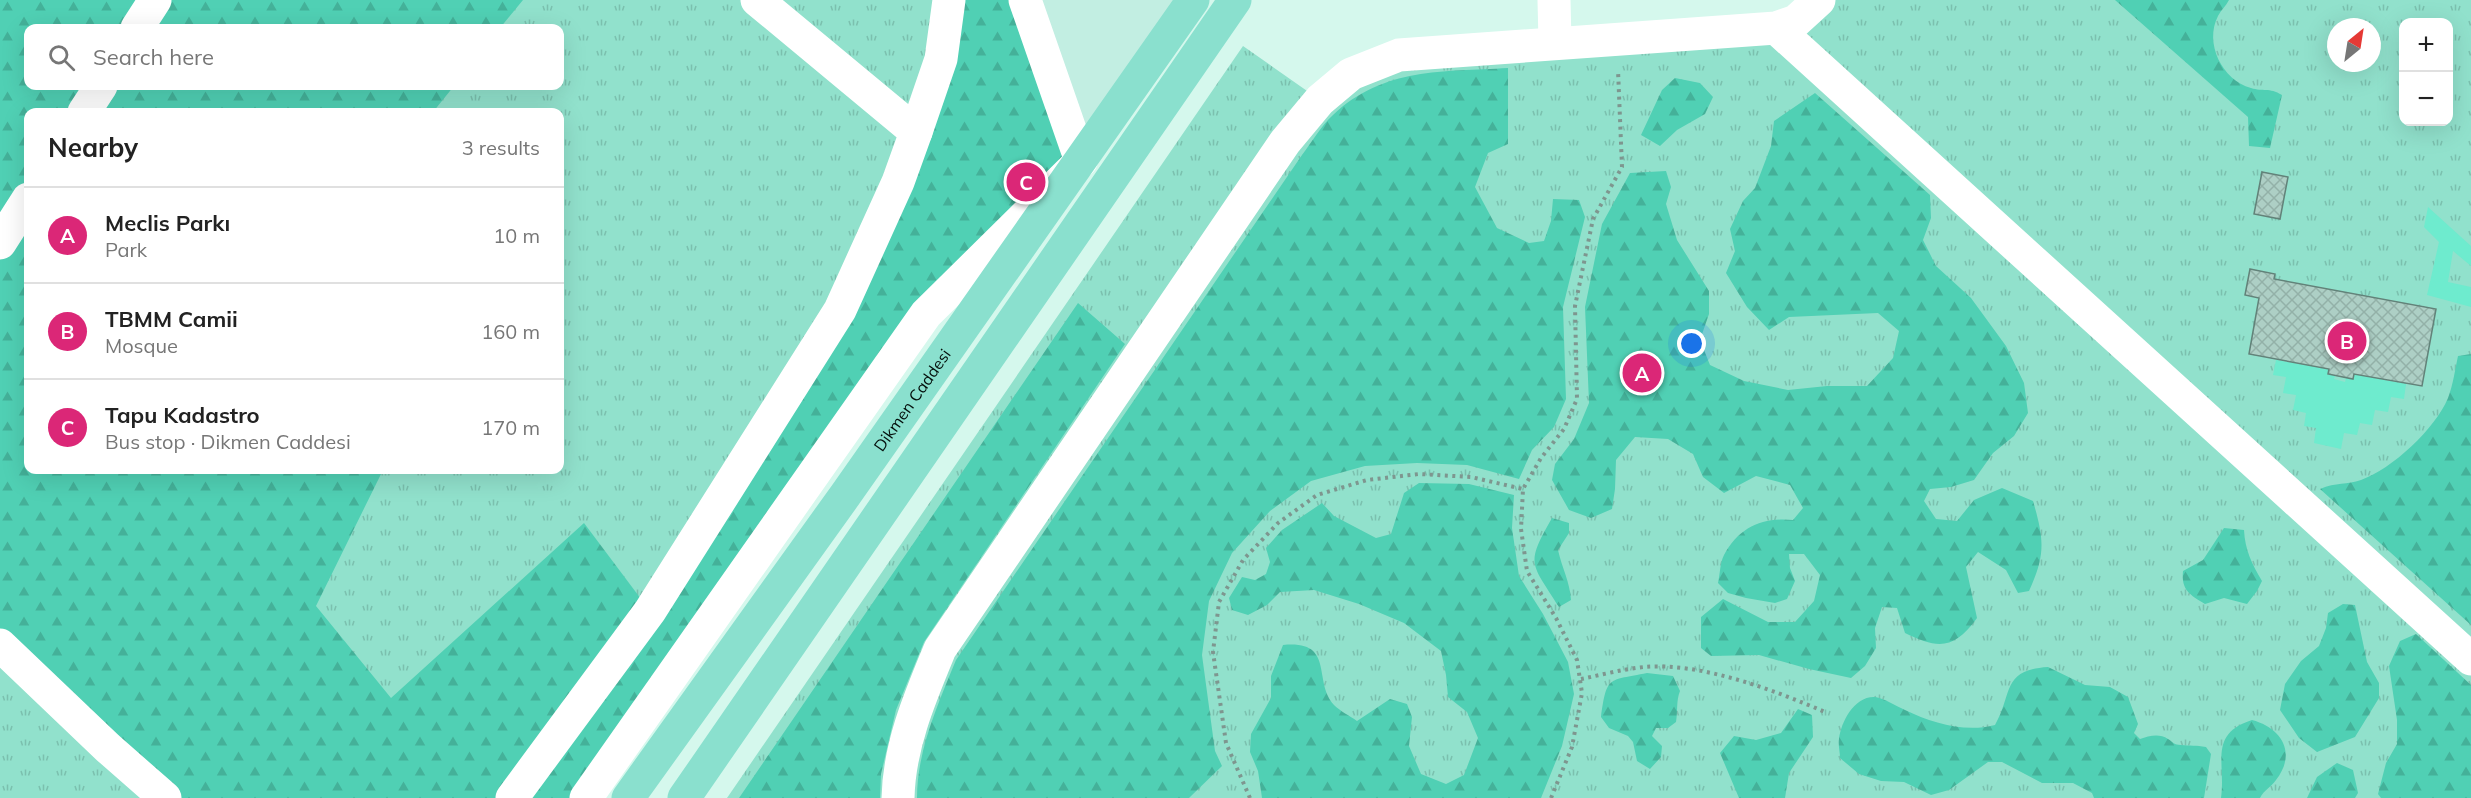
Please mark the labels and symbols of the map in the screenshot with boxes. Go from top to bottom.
north arrow [2327,18,2381,72]
pin: C [1006,160,1046,204]
pin: B [2328,318,2366,364]
your location [1677,329,1706,358]
street label: Dikmen Caddesi [869,345,955,455]
pin: A [1622,350,1662,395]

